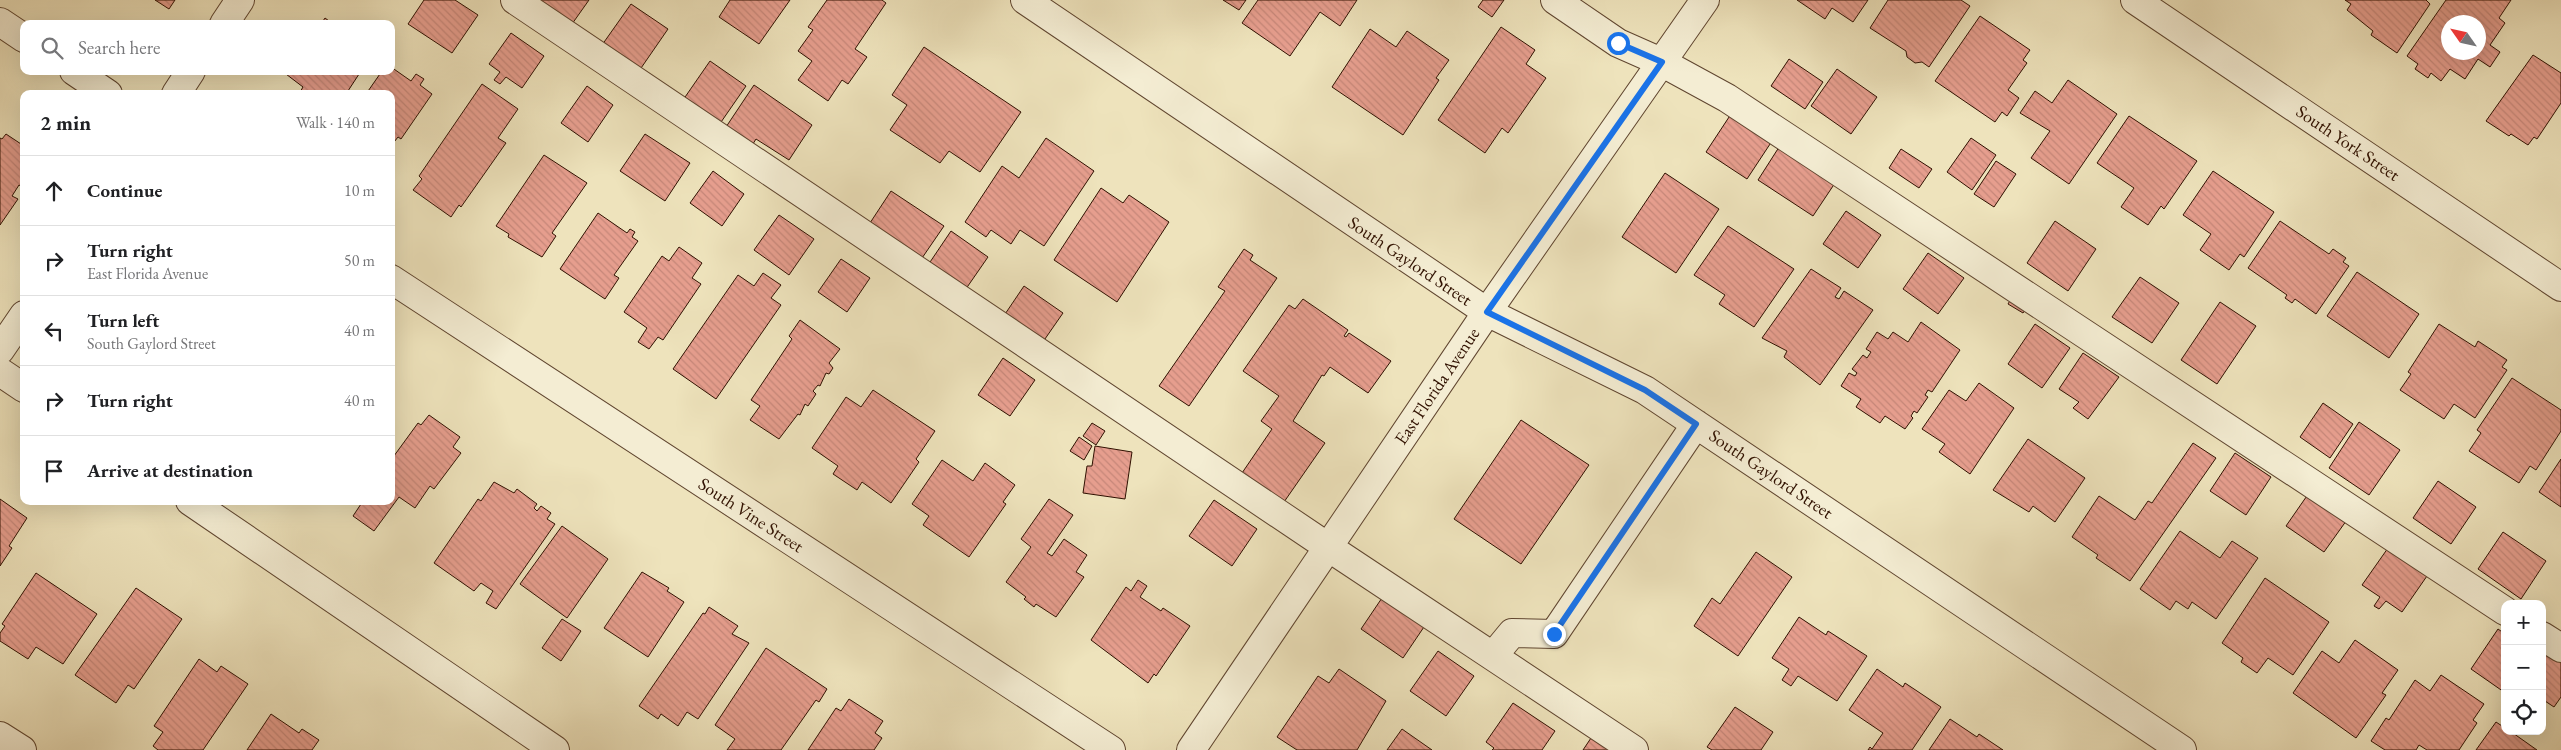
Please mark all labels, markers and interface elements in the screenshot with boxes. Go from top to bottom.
north arrow [2441,15,2486,60]
search box [20,20,395,75]
route start [1607,32,1630,55]
icon: search [38,34,66,62]
text: Search here [78,35,160,60]
street label: South York Street [2292,99,2405,186]
text: 2 min [40,109,91,136]
text: Walk · 140 m [296,112,375,133]
icon: ahead [40,177,68,205]
text: Continue [87,178,162,203]
text: 10 m [344,180,375,201]
street label: South Gaylord Street [1344,211,1477,311]
text: Turn right [87,238,173,263]
icon: right [40,247,68,275]
text: 50 m [344,250,375,271]
text: East Florida Avenue [87,263,208,284]
text: Turn left [87,308,159,333]
icon: left [40,317,68,345]
text: 40 m [344,320,375,341]
street label: East Florida Avenue [1389,323,1484,449]
text: South Gaylord Street [87,333,216,354]
icon: right [40,387,68,415]
text: Turn right [87,388,173,413]
text: 40 m [344,390,375,411]
street label: South Gaylord Street [1705,424,1838,524]
icon: arrive [40,457,68,485]
text: Arrive at destination [87,458,253,483]
street label: South Vine Street [694,472,809,557]
map controls [2501,600,2546,735]
button: + [2501,600,2546,645]
route end [1543,623,1566,646]
button: − [2501,645,2546,690]
button: locate [2501,690,2546,735]

